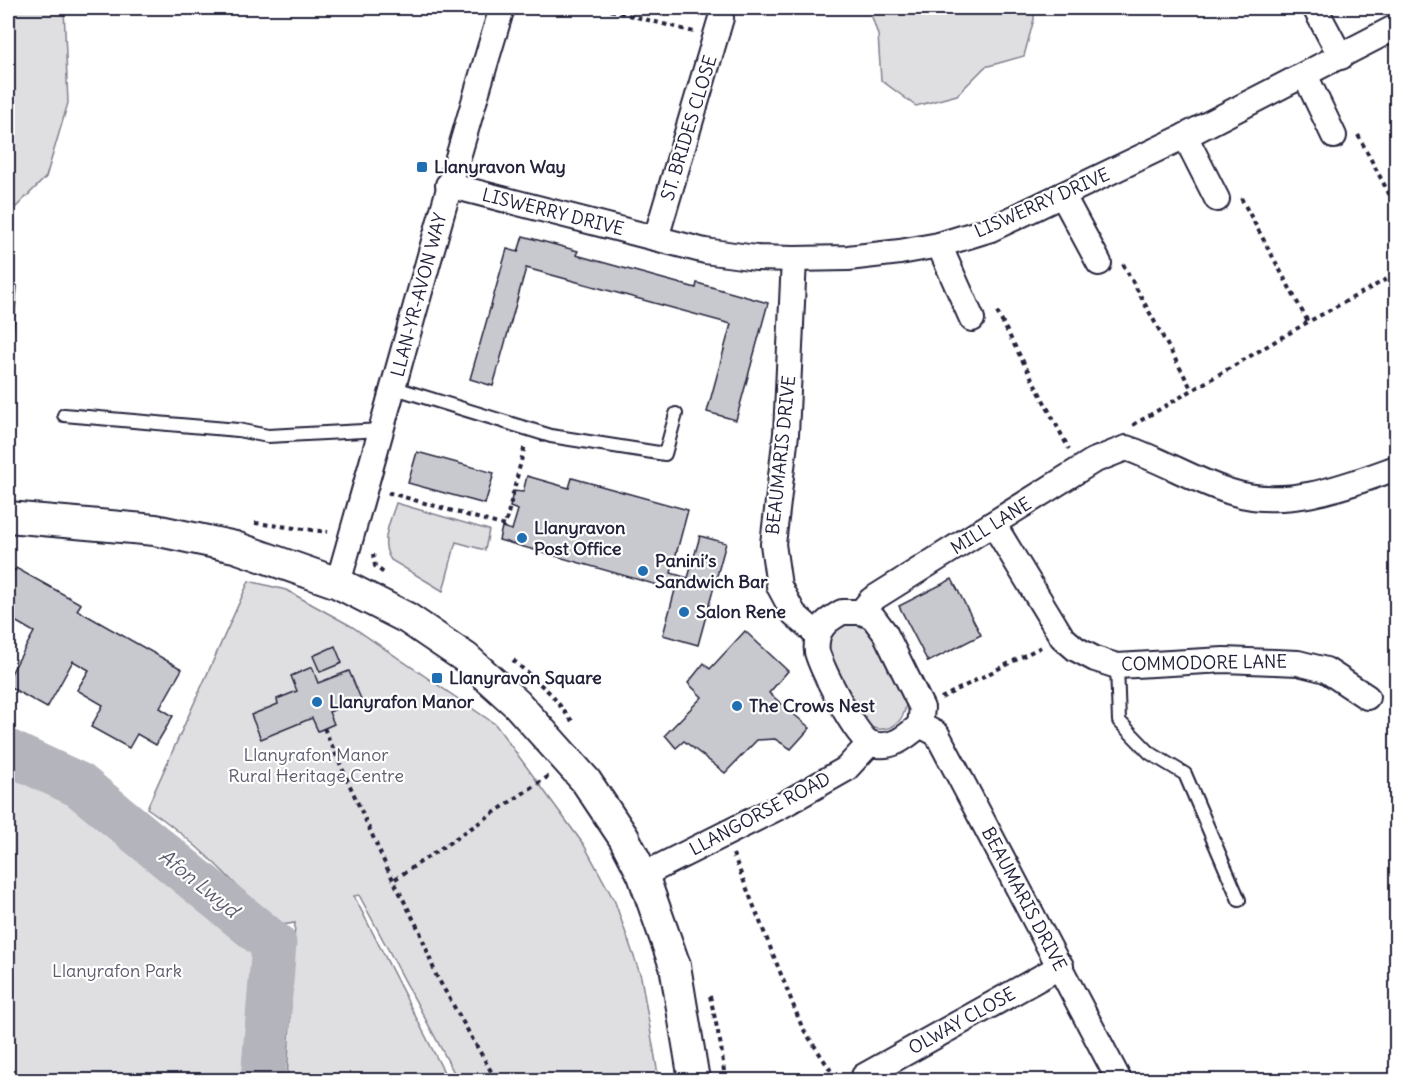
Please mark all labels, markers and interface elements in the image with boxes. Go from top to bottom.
street label: ST. BRIDES CLOSE [655,52,722,203]
place label: Llanyravon Way [434,155,566,178]
marker: Llanyravon Way [415,160,429,174]
street label: LISWERRY DRIVE [971,162,1113,243]
street label: LISWERRY DRIVE [480,183,626,240]
street label: LLAN-YR-AVON WAY [386,210,451,379]
street label: BEAUMARIS DRIVE [761,374,800,536]
street label: MILL LANE [946,492,1035,559]
place label: Llanyravon Post Office [534,516,626,560]
marker: Llanyravon Post Office [515,531,529,545]
place label: Panini’s Sandwich Bar [655,549,768,593]
marker: Panini’s Sandwich Bar [636,564,650,578]
place label: Salon Rene [696,600,786,623]
marker: Salon Rene [677,605,691,619]
street label: COMMODORE LANE [1121,650,1287,675]
place label: Llanyravon Square [449,666,602,689]
marker: Llanyravon Square [430,671,444,685]
place label: Llanyrafon Manor [329,690,475,713]
place label: The Crows Nest [749,694,876,717]
marker: Llanyrafon Manor [310,695,324,709]
marker: The Crows Nest [730,699,744,713]
park label: Llanyrafon Manor Rural Heritage Centre [228,743,404,787]
street label: LLANGORSE ROAD [685,767,834,860]
street label: BEAUMARIS DRIVE [977,823,1072,975]
water label: Afon Lwyd [154,843,246,924]
park label: Llanyrafon Park [52,959,182,982]
street label: OLWAY CLOSE [904,982,1019,1059]

